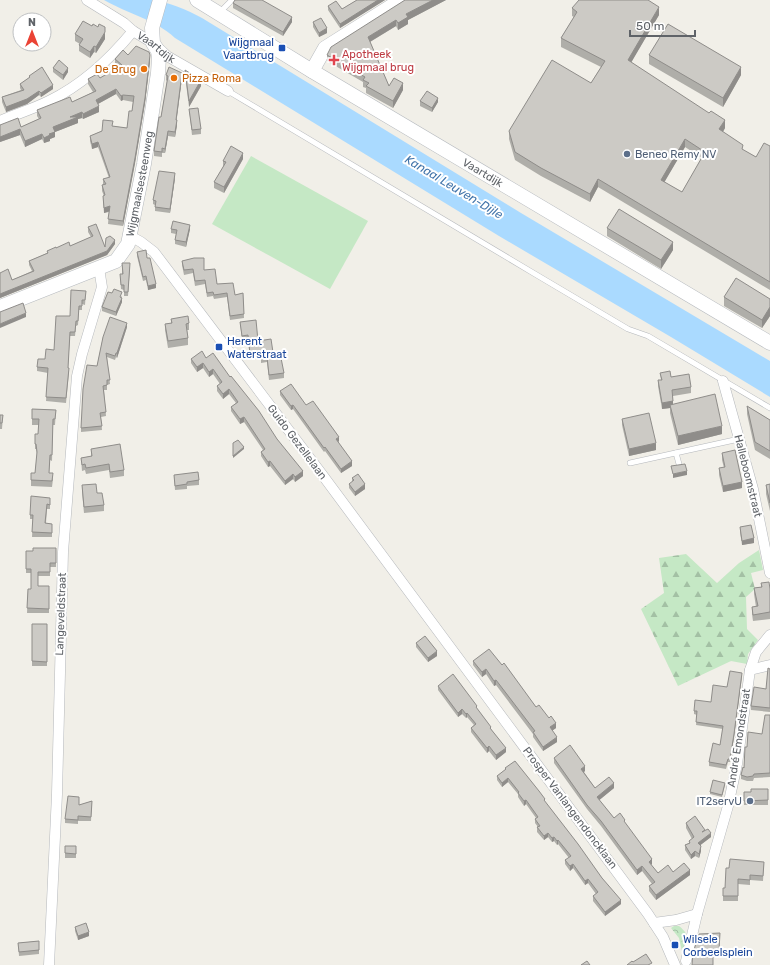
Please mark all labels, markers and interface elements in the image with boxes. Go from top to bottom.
north arrow [12,12,52,52]
scale bar [630,12,695,38]
text: N [28,16,36,29]
text: 50 m [636,19,664,33]
street label: Vaartdijk [135,28,178,66]
place label: Wijgmaal Vaartbrug [223,36,274,62]
marker: Wijgmaal Vaartbrug [277,43,287,53]
place label: Apotheek Wijgmaal brug [342,48,414,74]
marker: Apotheek Wijgmaal brug [329,55,339,65]
place label: De Brug [95,63,136,76]
marker: De Brug [139,64,149,74]
place label: Pizza Roma [182,72,241,85]
marker: Pizza Roma [169,73,179,83]
street label: Wijgmaalsesteenweg [123,130,156,238]
place label: Beneo Remy NV [635,148,717,161]
marker: Beneo Remy NV [622,149,632,159]
water label: Kanaal Leuven-Dijle [403,152,506,222]
street label: Vaartdijk [460,155,506,190]
place label: Herent Waterstraat [227,335,287,361]
marker: Herent Waterstraat [214,342,224,352]
street label: Guido Gezellelaan [265,402,329,482]
street label: Halleboomstraat [731,433,765,519]
street label: Langeveldstraat [53,572,69,656]
street label: André Emondstraat [725,687,753,788]
street label: Prosper Vanlangendoncklaan [520,745,620,871]
place label: IT2servU [696,795,742,808]
marker: IT2servU [745,796,755,806]
place label: Wilsele Corbeelsplein [683,933,753,959]
marker: Wilsele Corbeelsplein [670,940,680,950]

